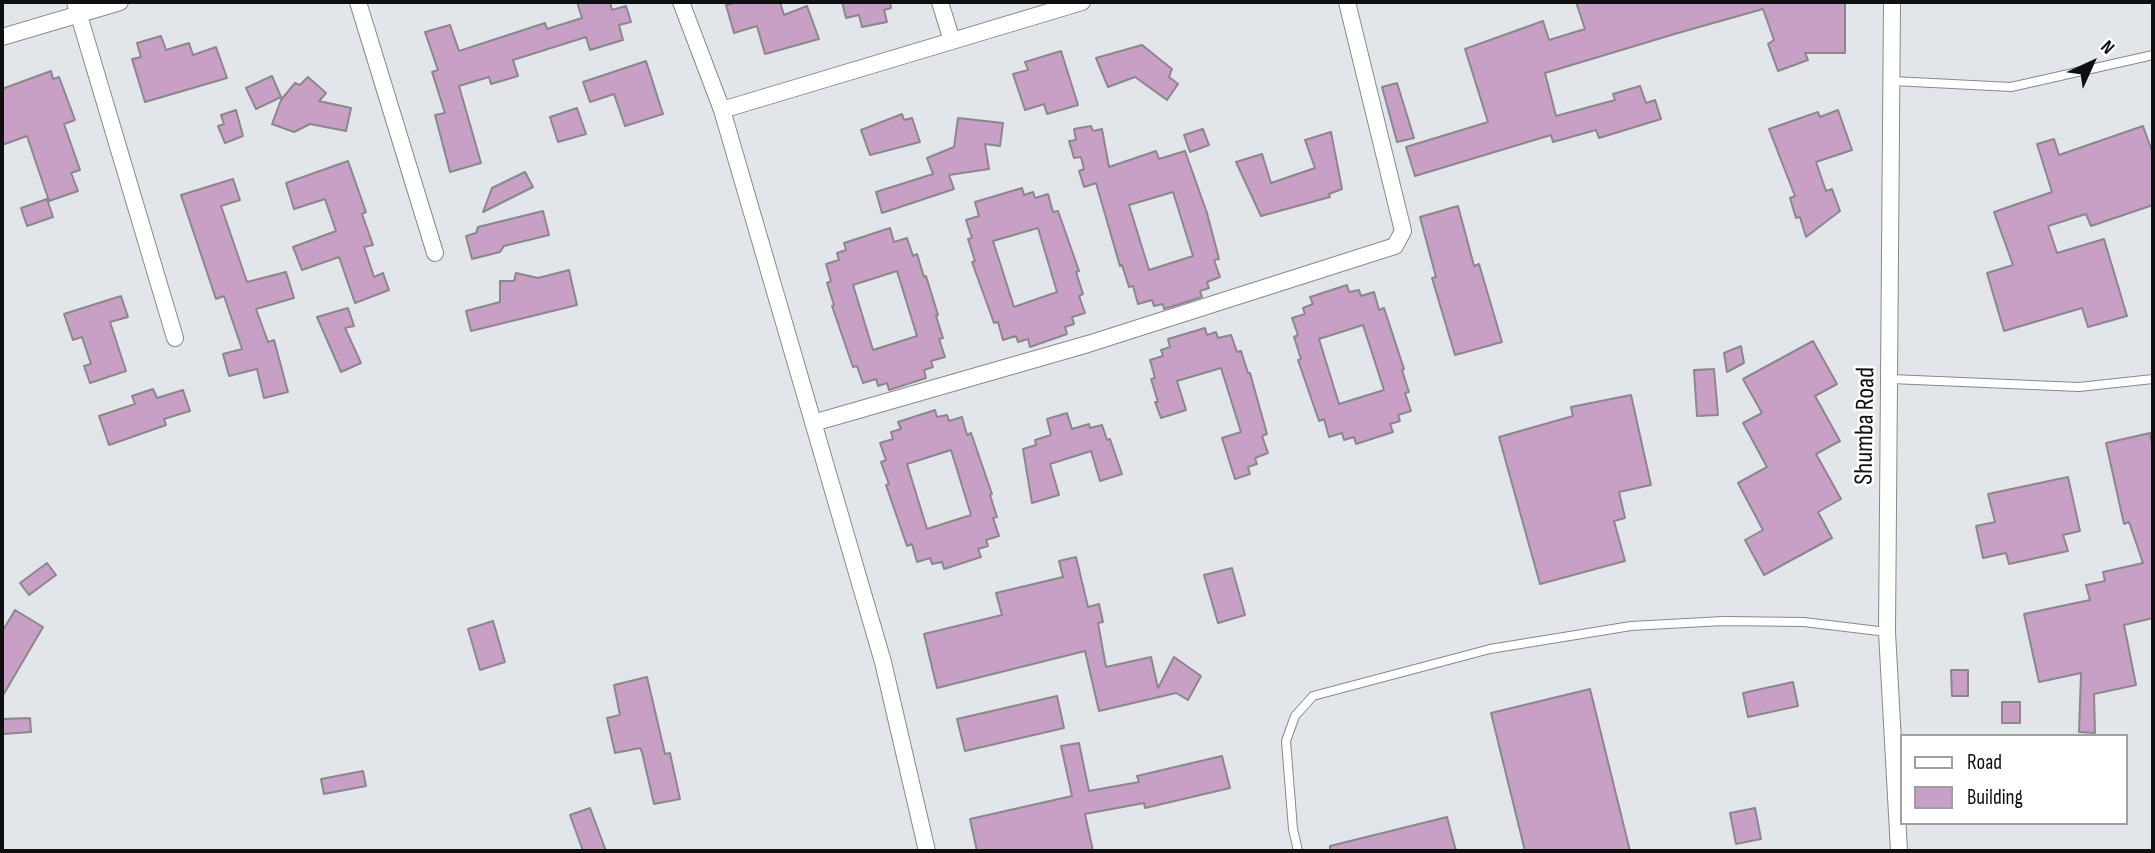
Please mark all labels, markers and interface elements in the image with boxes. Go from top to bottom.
north arrow [2057,28,2127,98]
text: N [2095,36,2119,60]
street label: Shumba Road [1849,367,1883,485]
legend [1899,734,2127,825]
text: Road [1967,750,2002,775]
text: Building [1967,785,2023,810]

